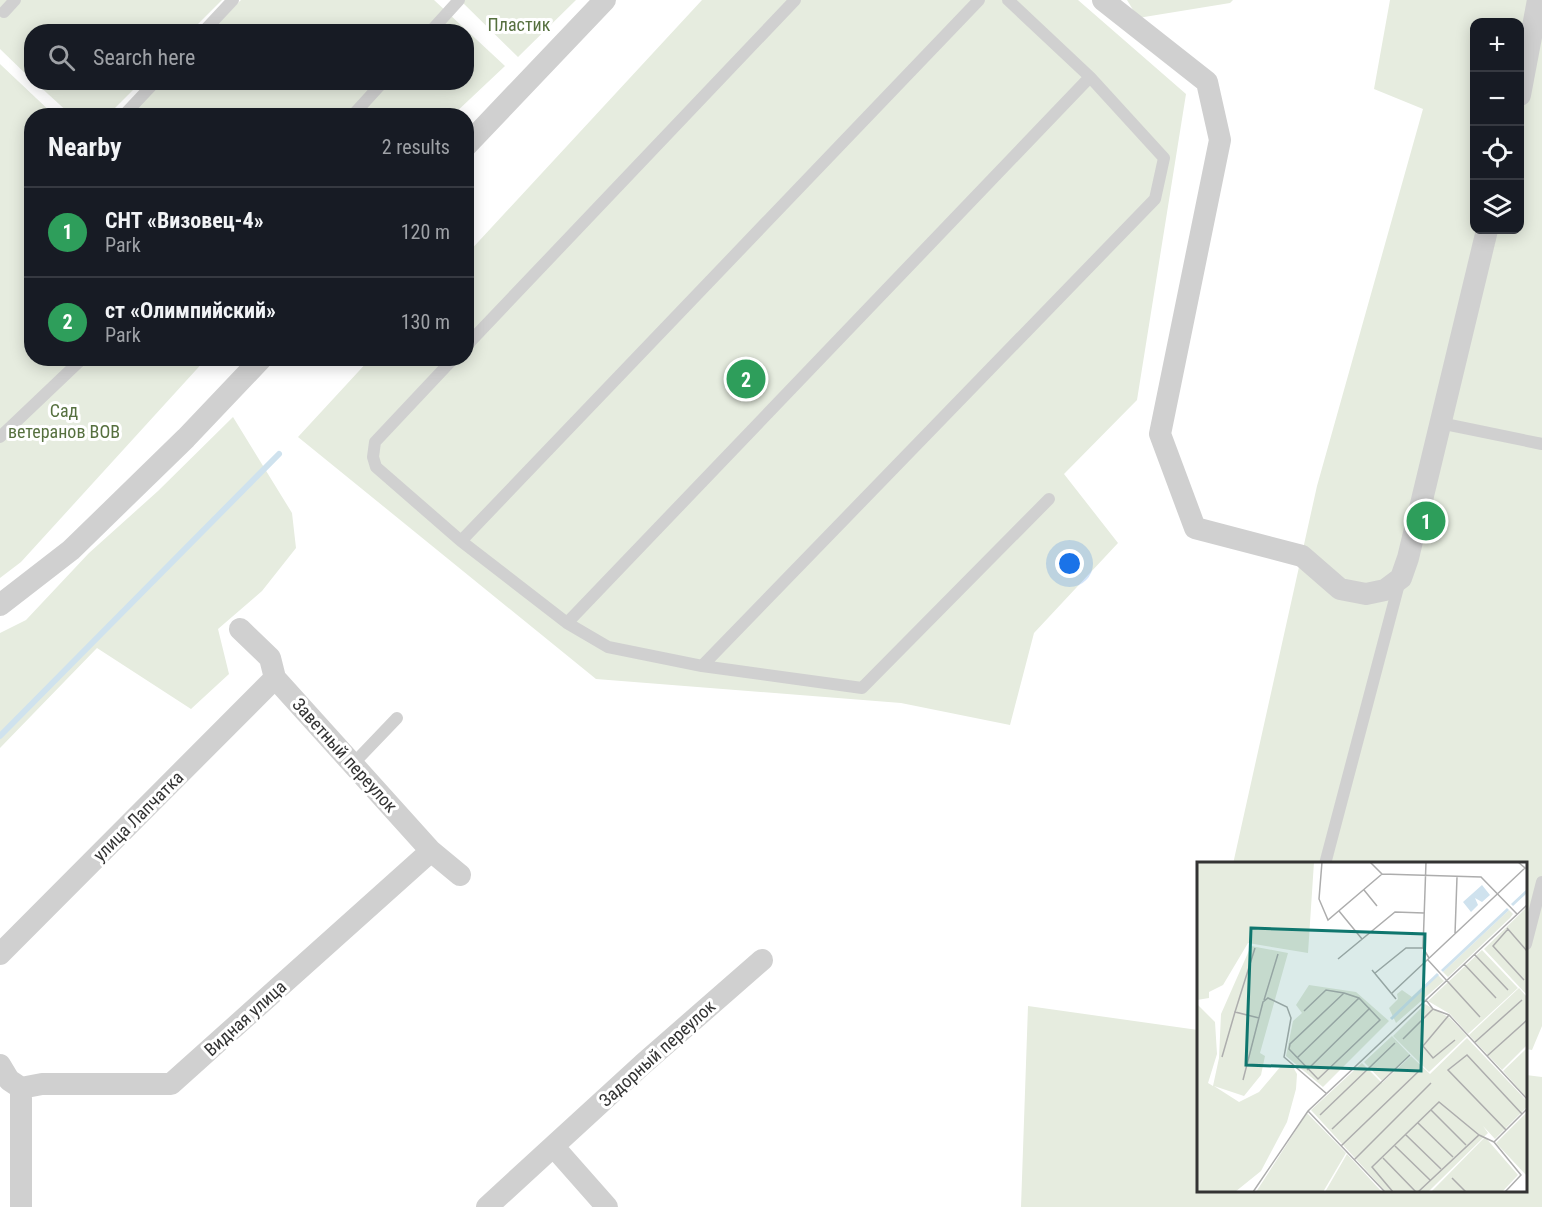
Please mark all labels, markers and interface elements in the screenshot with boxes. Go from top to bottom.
park label: Пластик [488,14,551,35]
map controls [1470,18,1524,234]
button: + [1470,18,1524,72]
search box [24,24,474,90]
icon: search [45,41,78,74]
text: Search here [93,45,195,70]
button: − [1470,72,1524,126]
button: locate [1470,126,1524,180]
text: Nearby [48,132,122,162]
text: 2 results [382,135,450,159]
button: layers [1470,180,1524,234]
text: СНТ «Визовец-4» [105,208,264,233]
text: 1 [62,220,73,244]
text: 120 m [401,220,450,244]
text: Park [105,233,141,257]
text: ст «Олимпийский» [105,298,276,323]
text: 2 [62,310,73,334]
text: 130 m [401,310,450,334]
text: Park [105,323,141,347]
pin: 2 [726,356,766,401]
park label: Сад ветеранов ВОВ [8,400,120,442]
pin: 1 [1406,498,1446,544]
your location [1055,549,1084,578]
street label: Заветный переулок [288,694,402,817]
street label: улица Лапчатка [89,767,187,865]
inset map [1197,862,1527,1192]
street label: Видная улица [200,976,290,1060]
street label: Задорный переулок [595,995,720,1111]

